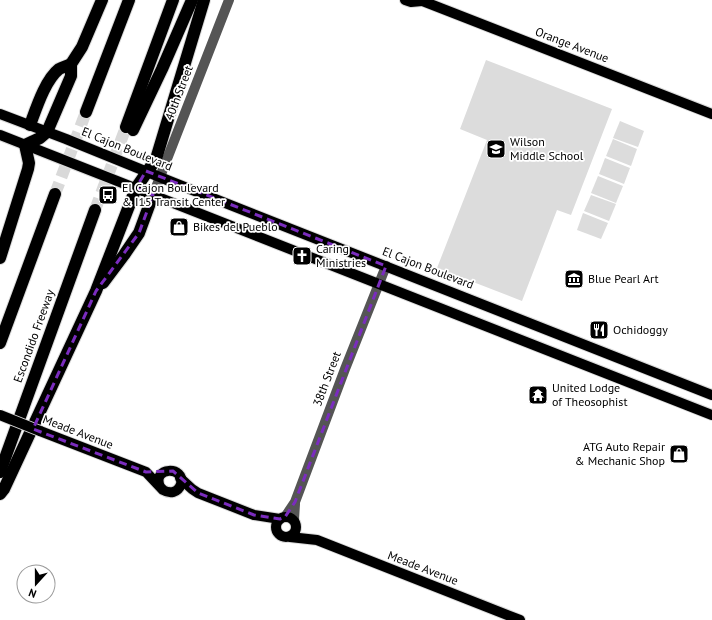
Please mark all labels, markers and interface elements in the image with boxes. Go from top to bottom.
street label: Orange Avenue [533,24,611,65]
street label: 40th Street [161,63,196,122]
street label: El Cajon Boulevard [80,123,175,174]
place label: Wilson Middle School [510,134,584,163]
school or university icon: Wilson Middle School [485,138,507,160]
place label: El Cajon Boulevard & I15 Transit Center [122,180,225,209]
bus stop icon: El Cajon Boulevard & I15 Transit Center [97,184,119,206]
shop icon: Bikes del Pueblo [168,216,190,238]
place label: Bikes del Pueblo [193,219,278,234]
place label: Caring Ministries [316,241,366,270]
street label: El Cajon Boulevard [380,243,476,292]
church icon: Caring Ministries [291,245,313,267]
museum icon: Blue Pearl Art [563,268,585,290]
place label: Blue Pearl Art [588,271,659,286]
street label: Escondido Freeway [10,287,57,384]
restaurant icon: Ochidoggy [588,319,610,341]
place label: Ochidoggy [613,322,668,337]
street label: 38th Street [309,349,344,408]
place label: United Lodge of Theosophist [552,380,627,409]
temple icon: United Lodge of Theosophist [527,384,549,406]
street label: Meade Avenue [41,411,116,452]
place label: ATG Auto Repair & Mechanic Shop [575,439,665,468]
shop icon: ATG Auto Repair & Mechanic Shop [668,443,690,465]
street label: Meade Avenue [386,547,461,588]
north arrow [16,564,56,604]
text: N [27,586,38,601]

